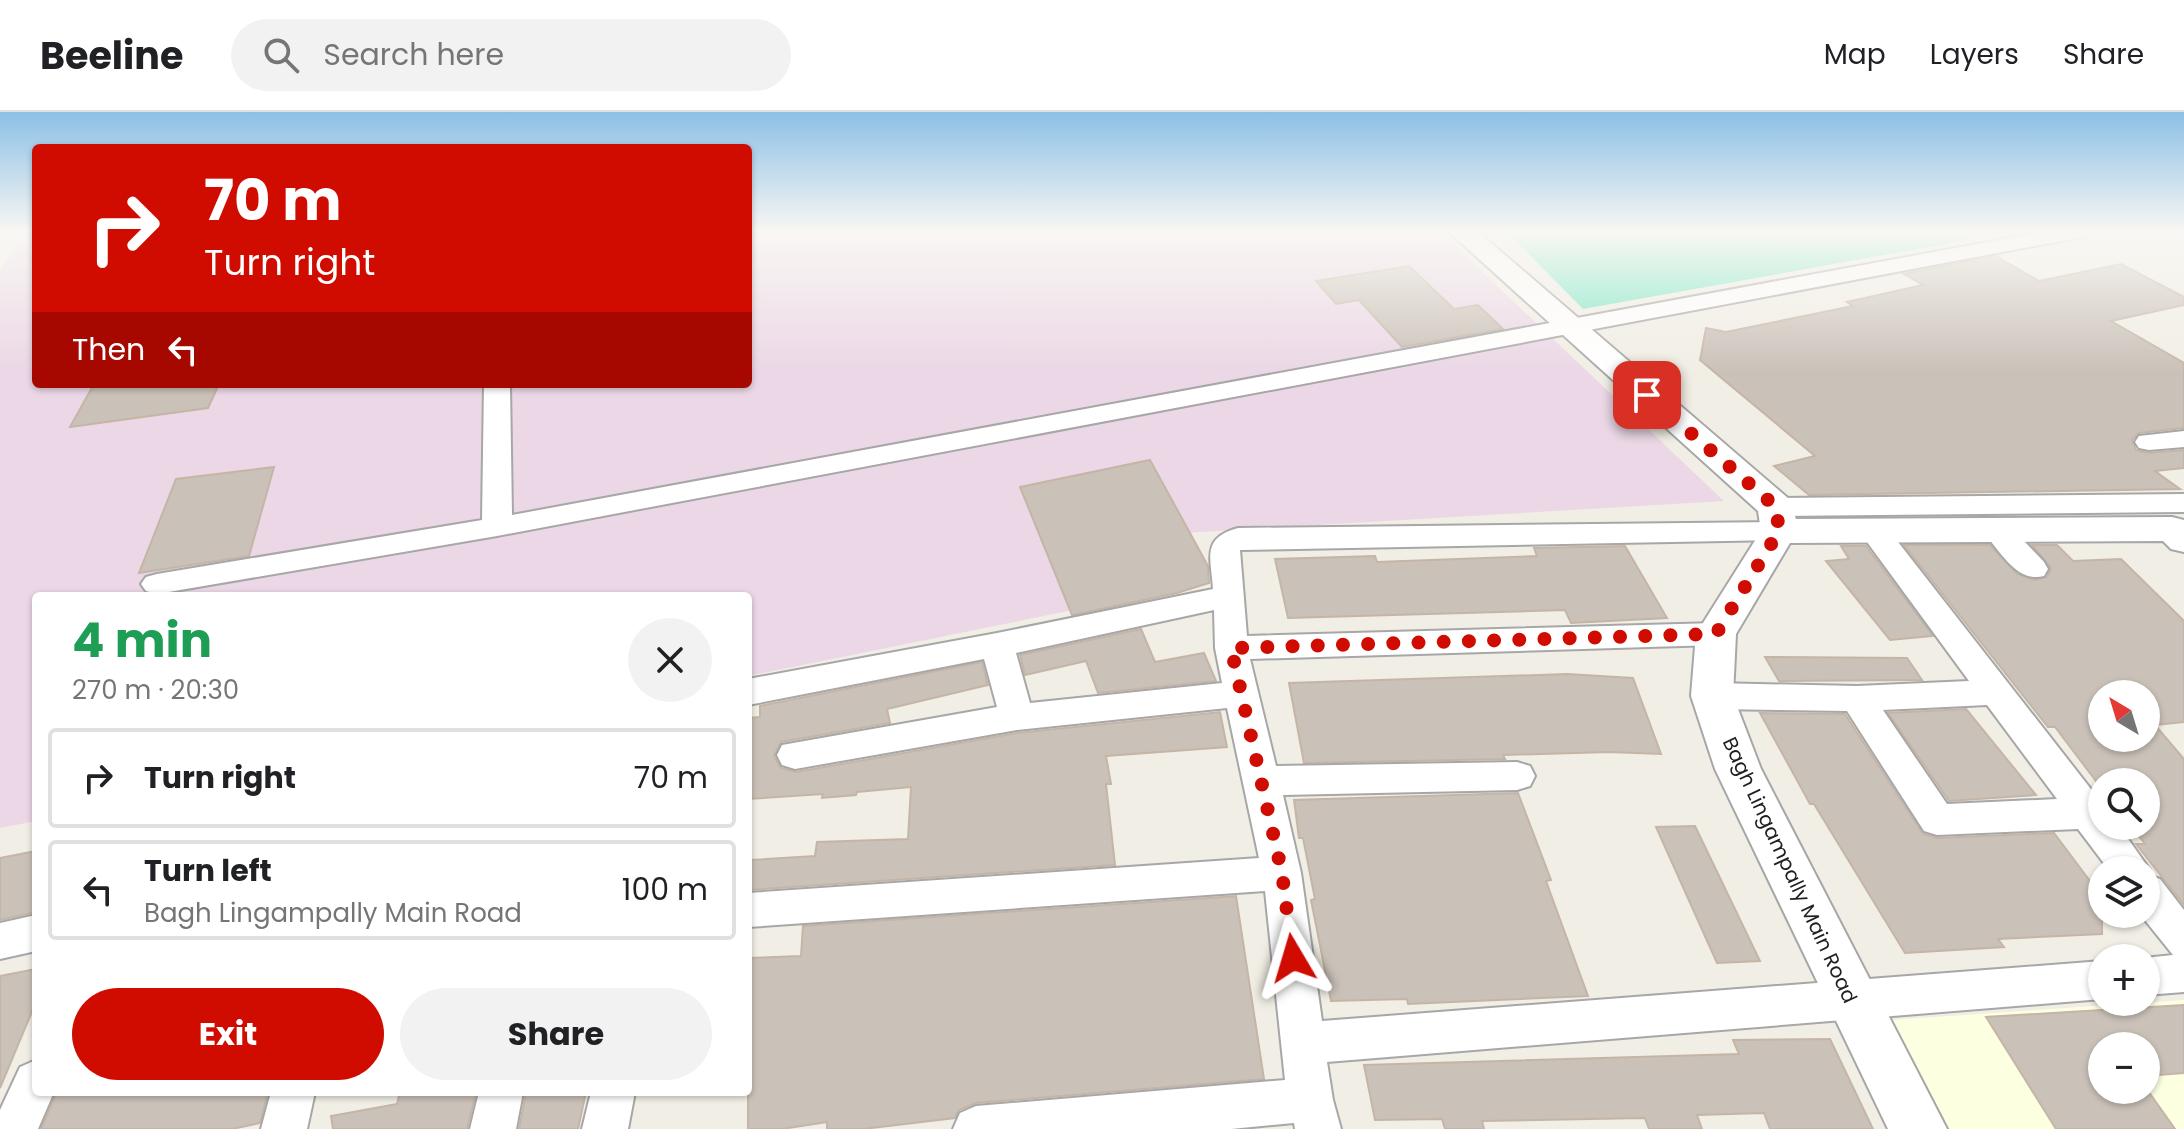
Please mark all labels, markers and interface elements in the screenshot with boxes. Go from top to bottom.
search box [231,19,791,91]
text: Beeline [40,29,183,82]
icon: search [259,33,303,77]
text: Search here [323,33,504,76]
text: Map [1824,35,1886,74]
text: Layers [1930,35,2019,74]
text: Share [2063,35,2144,74]
text: 70 m [204,161,342,240]
icon: right [72,176,176,280]
text: Turn right [204,237,375,288]
text: Then [72,328,145,371]
icon: left [161,328,205,372]
pin [1613,361,1681,429]
icon: arrive [1625,373,1669,417]
text: 4 min [72,607,212,674]
button: close [628,618,712,702]
text: 270 m · 20:30 [72,672,239,708]
north arrow [2088,680,2160,752]
map controls [2088,680,2160,1104]
street label: Bagh Lingampally Main Road [1716,732,1864,1008]
icon: right [76,756,120,800]
text: Turn right [144,756,296,799]
text: 70 m [634,756,708,799]
button: search [2088,768,2160,840]
text: Turn left [144,849,272,892]
button: layers [2088,856,2160,928]
icon: left [76,868,120,912]
text: 100 m [622,868,708,911]
text: Bagh Lingampally Main Road [144,895,522,931]
position arrow [1251,916,1335,1000]
button: + [2088,944,2160,1016]
button: Exit [72,988,384,1080]
button: Share [400,988,712,1080]
button: − [2088,1032,2160,1104]

